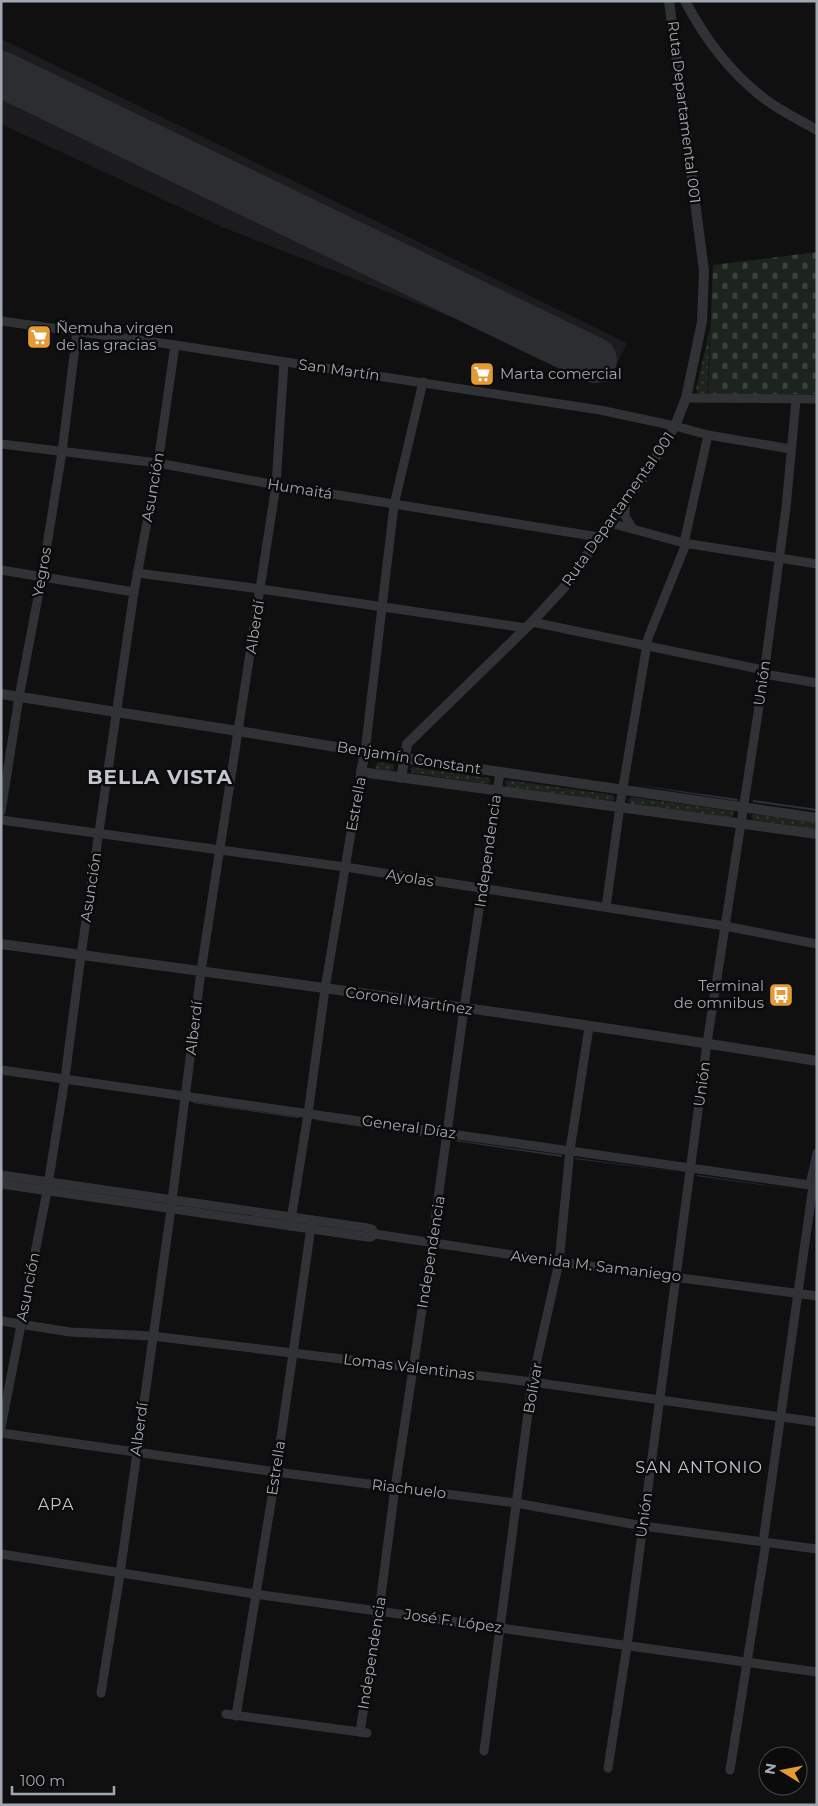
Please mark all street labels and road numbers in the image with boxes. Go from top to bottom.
street label: Ruta Departamental 001 [664,20,705,204]
street label: San Martín [297,354,381,385]
street label: Ruta Departamental 001 [557,428,678,589]
street label: Asunción [137,451,168,523]
street label: Humaitá [266,474,334,503]
street label: Yegros [28,545,55,598]
street label: Alberdí [241,598,268,655]
street label: Unión [749,659,774,707]
street label: Benjamín Constant [336,737,482,778]
street label: Estrella [341,775,370,833]
street label: Independencia [470,793,505,909]
street label: Asunción [76,851,105,923]
street label: Ayolas [385,864,435,891]
street label: Coronel Martínez [344,982,474,1019]
street label: Alberdí [181,999,206,1056]
street label: Unión [689,1060,714,1108]
street label: General Díaz [361,1110,458,1143]
street label: Independencia [412,1194,449,1310]
street label: Avenida M. Samaniego [510,1246,682,1285]
street label: Asunción [11,1251,44,1323]
street label: Lomas Valentinas [342,1349,476,1384]
street label: Bolívar [519,1361,546,1415]
street label: Alberdí [125,1400,152,1457]
street label: Estrella [262,1439,289,1497]
street label: Riachuelo [371,1475,447,1502]
street label: Unión [631,1491,656,1539]
street label: Independencia [353,1595,390,1711]
street label: José F. López [402,1604,504,1637]

